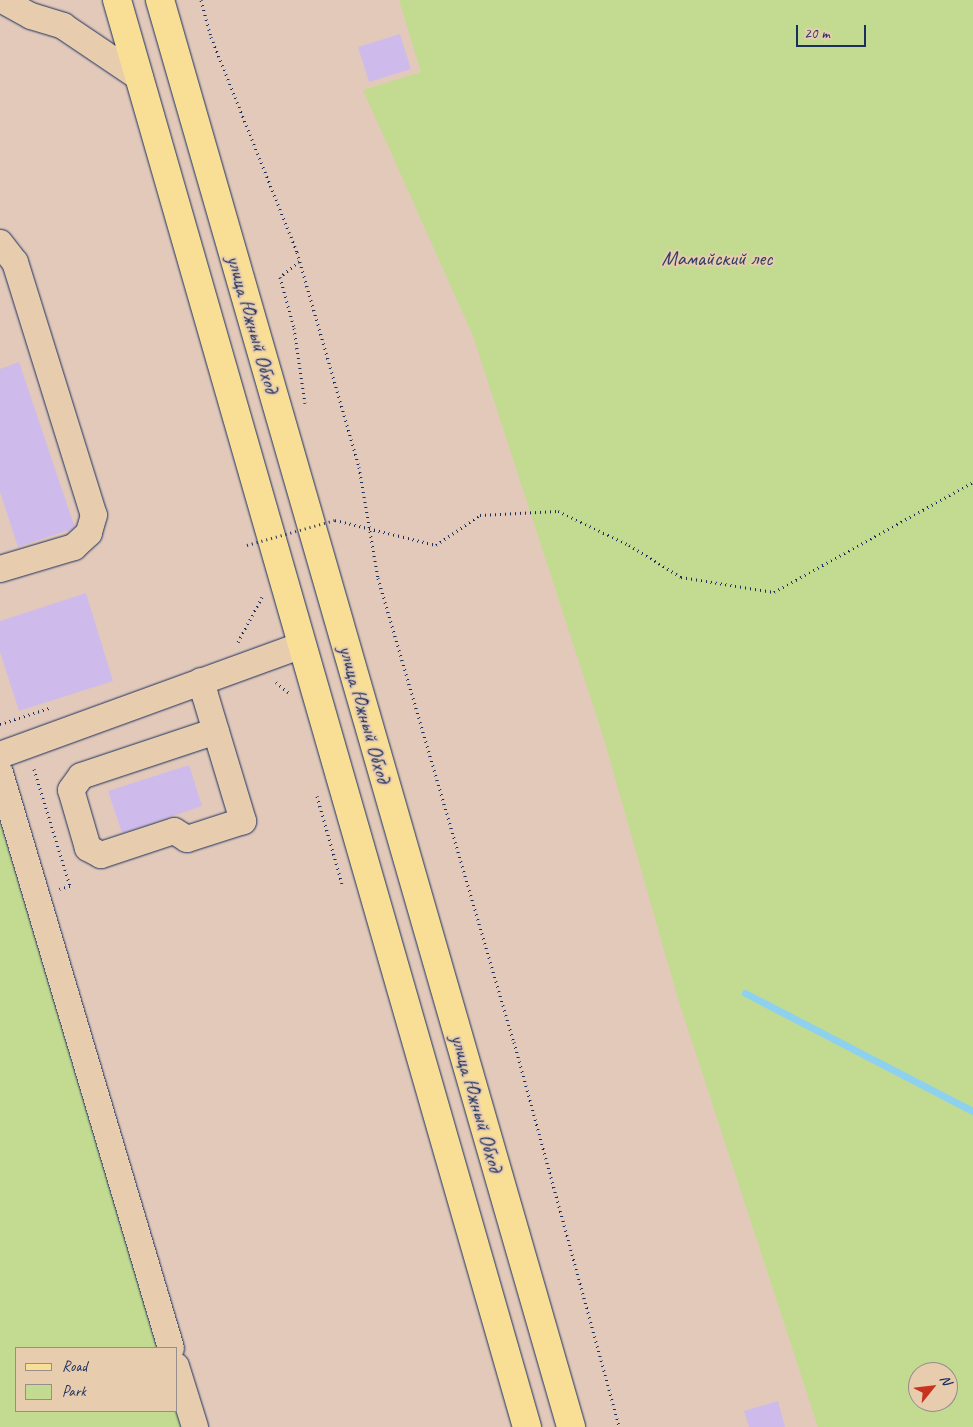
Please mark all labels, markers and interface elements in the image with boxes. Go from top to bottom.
scale bar [798,15,868,47]
text: 20 m [804,24,830,43]
park label: Мамайский лес [662,245,772,271]
street label: улица Южный Обход [221,252,285,396]
street label: улица Южный Обход [333,642,397,786]
street label: улица Южный Обход [445,1031,509,1175]
legend [15,1347,178,1412]
text: Road [62,1357,87,1376]
north arrow [908,1362,958,1412]
text: N [936,1372,955,1388]
text: Park [62,1382,86,1401]

